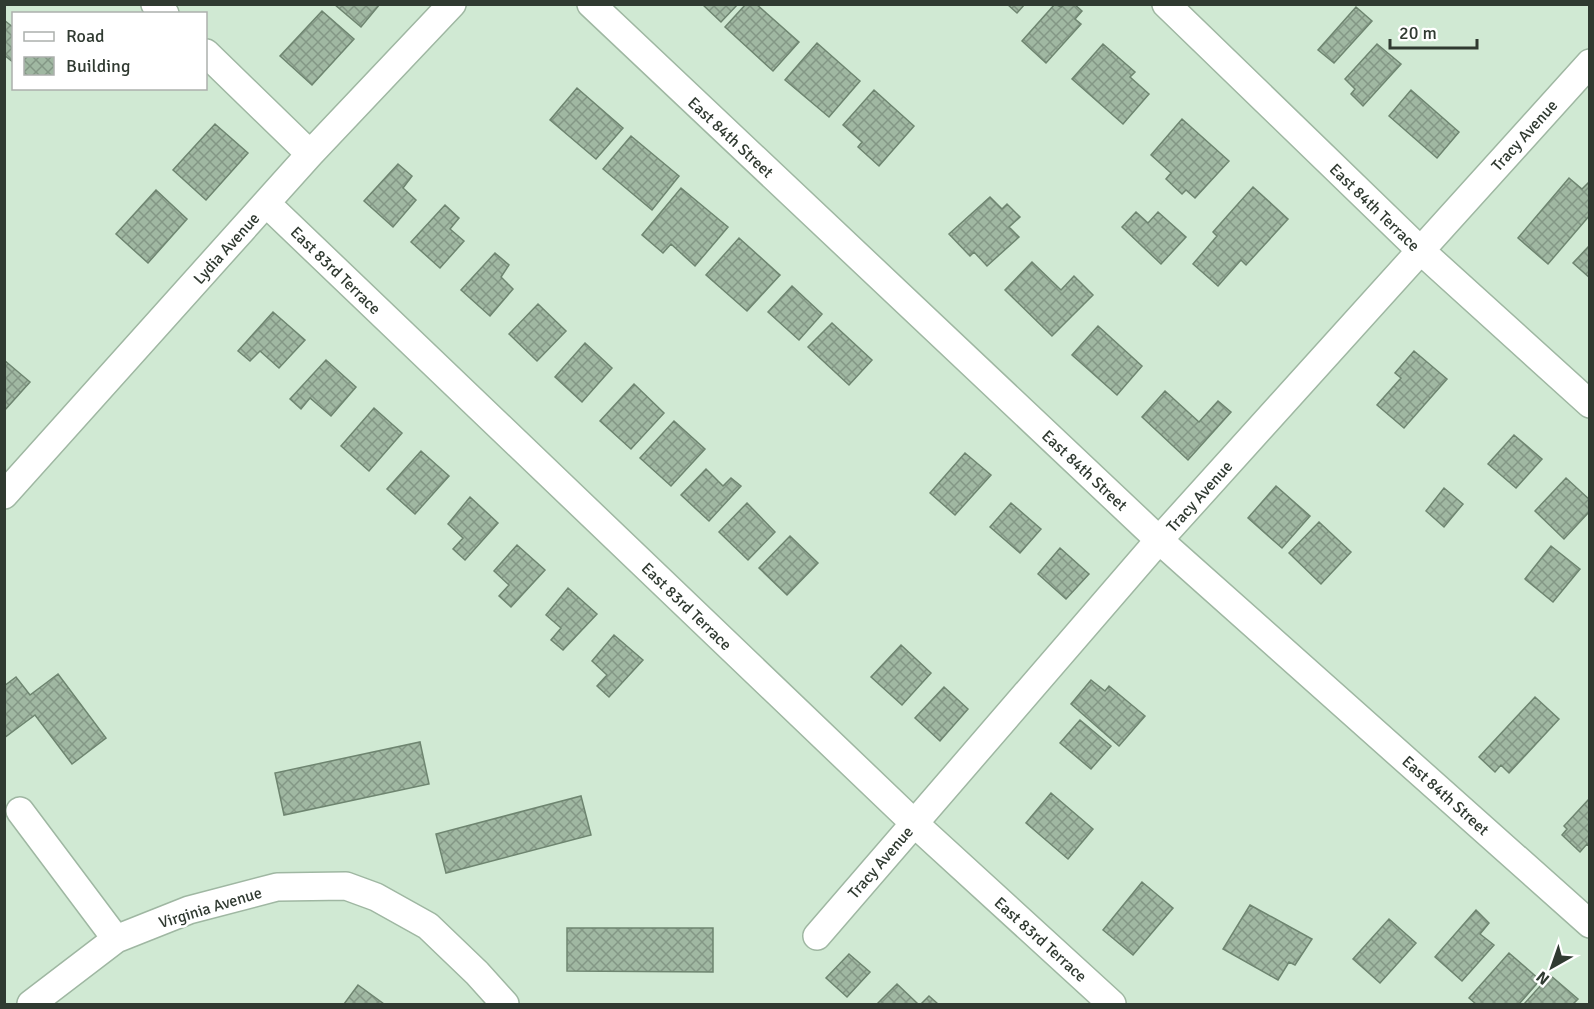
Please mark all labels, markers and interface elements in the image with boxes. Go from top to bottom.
legend [12,12,207,90]
scale bar [1390,12,1477,50]
text: 20 m [1399,22,1437,44]
text: Road [66,25,105,47]
text: Building [66,55,130,77]
street label: East 84th Street [683,93,778,183]
street label: Tracy Avenue [1487,96,1562,176]
street label: East 84th Terrace [1325,160,1424,256]
street label: Lydia Avenue [189,209,264,289]
street label: East 83rd Terrace [286,223,385,319]
street label: East 84th Street [1037,426,1132,516]
street label: Tracy Avenue [1162,457,1237,537]
street label: East 83rd Terrace [637,559,736,655]
street label: East 84th Street [1398,752,1493,840]
street label: Tracy Avenue [844,822,918,903]
street label: Virginia Avenue [156,883,264,933]
street label: East 83rd Terrace [990,893,1091,987]
north arrow [1522,937,1582,997]
text: N [1532,966,1554,989]

